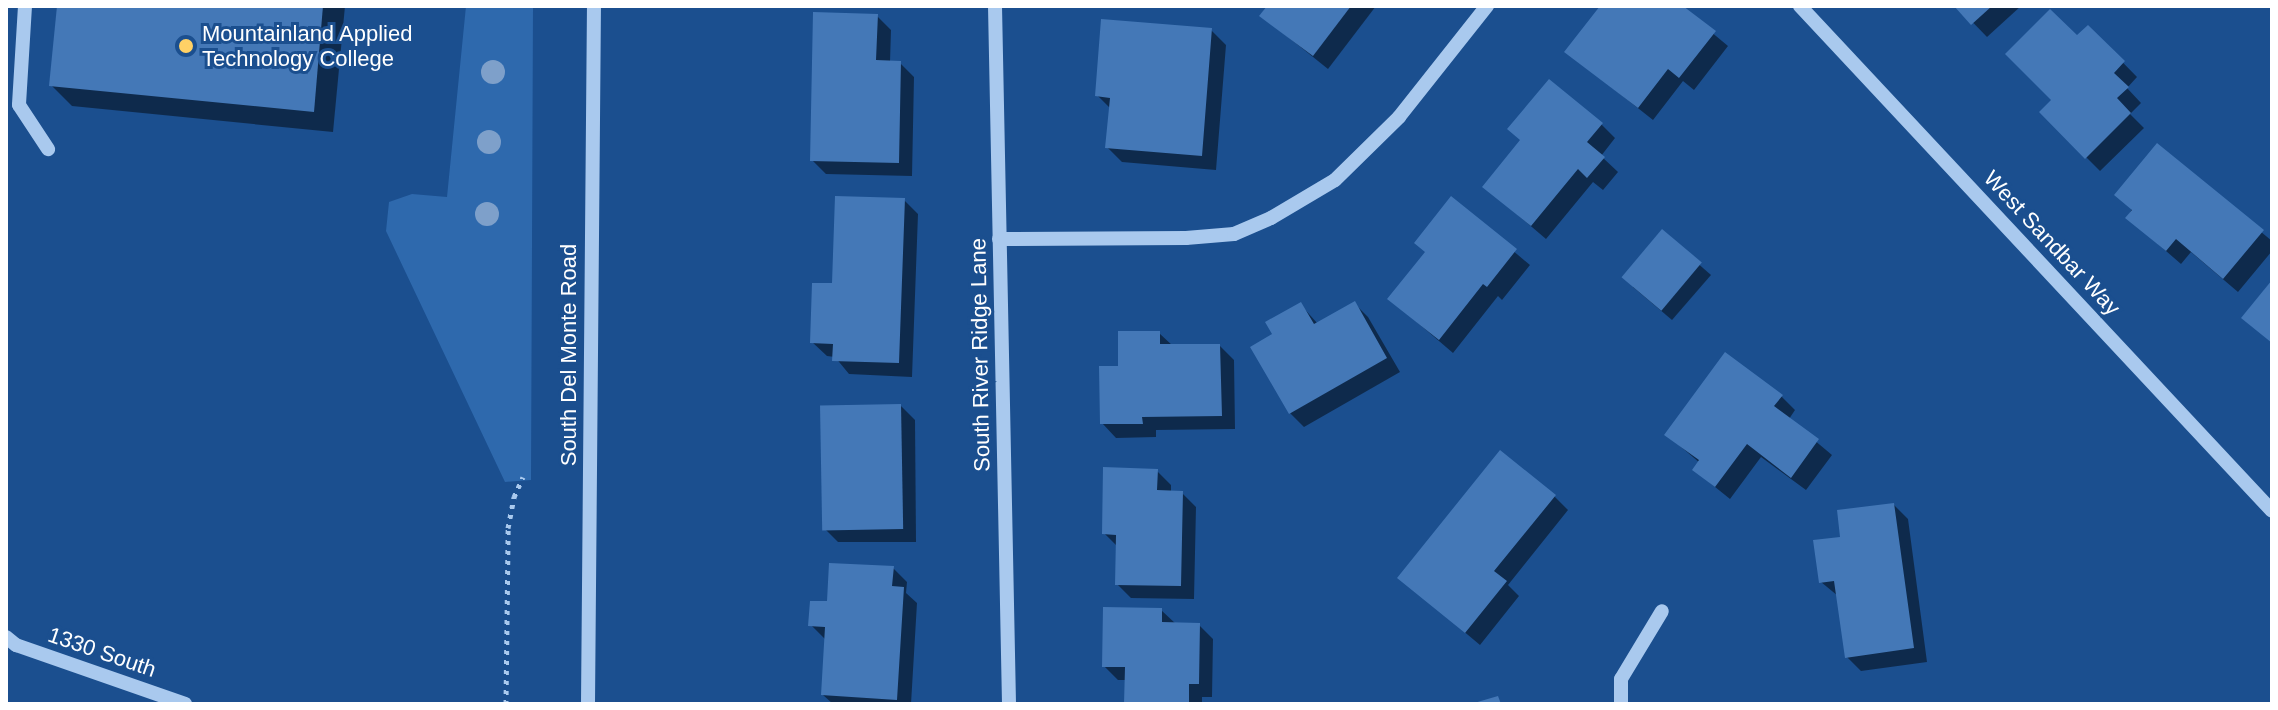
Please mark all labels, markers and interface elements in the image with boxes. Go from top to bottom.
place label: Mountainland Applied Technology College [202,20,414,72]
marker: Mountainland Applied Technology College [177,37,195,55]
street label: West Sandbar Way [1978,165,2126,321]
street label: South River Ridge Lane [965,238,995,472]
street label: South Del Monte Road [556,244,582,466]
street label: 1330 South [44,621,160,683]

